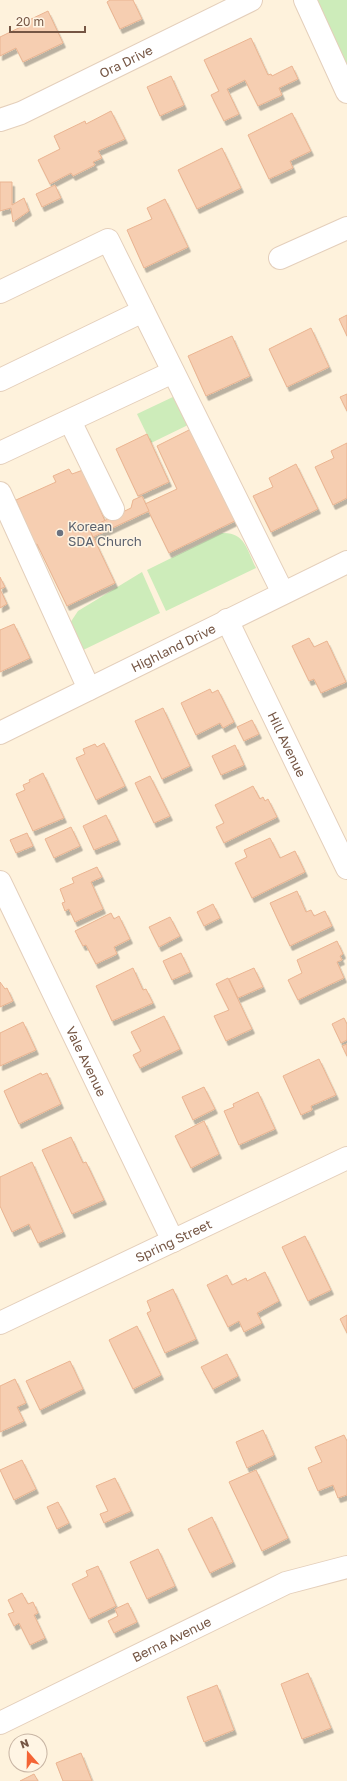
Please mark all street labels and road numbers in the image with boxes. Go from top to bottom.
street label: Ora Drive [97,42,155,81]
street label: Highland Drive [128,620,218,675]
street label: Hill Avenue [264,709,310,780]
street label: Vale Avenue [63,1024,110,1099]
street label: Spring Street [133,1216,214,1266]
street label: Berna Avenue [129,1613,214,1665]

